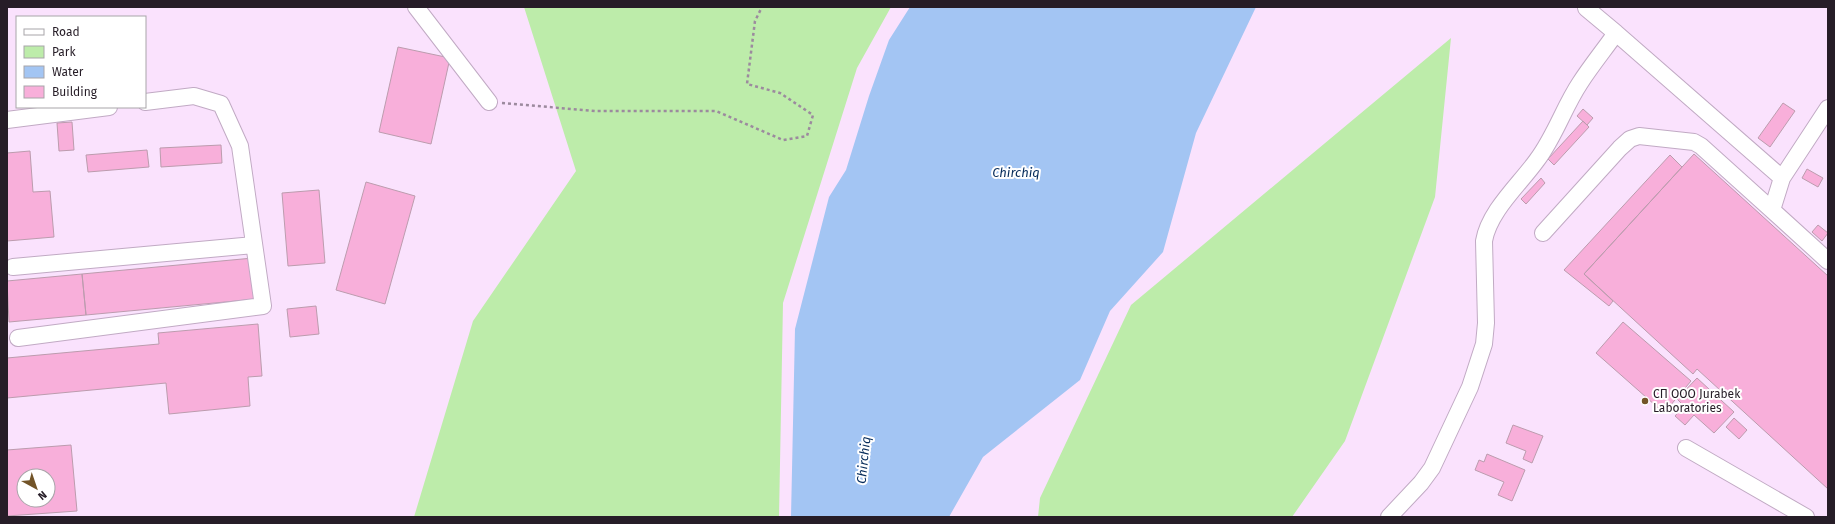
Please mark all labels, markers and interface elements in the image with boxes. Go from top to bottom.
legend [16,16,146,108]
text: Road [52,25,80,39]
text: Park [52,45,76,59]
text: Water [52,65,84,79]
text: Building [52,85,98,99]
water label: Chirchiq [992,165,1040,180]
place label: СП ООО Jurabek Laboratories [1653,387,1741,415]
marker: СП ООО Jurabek Laboratories [1640,396,1650,406]
water label: Chirchiq [854,436,873,485]
north arrow [16,468,56,508]
text: N [35,488,49,503]

